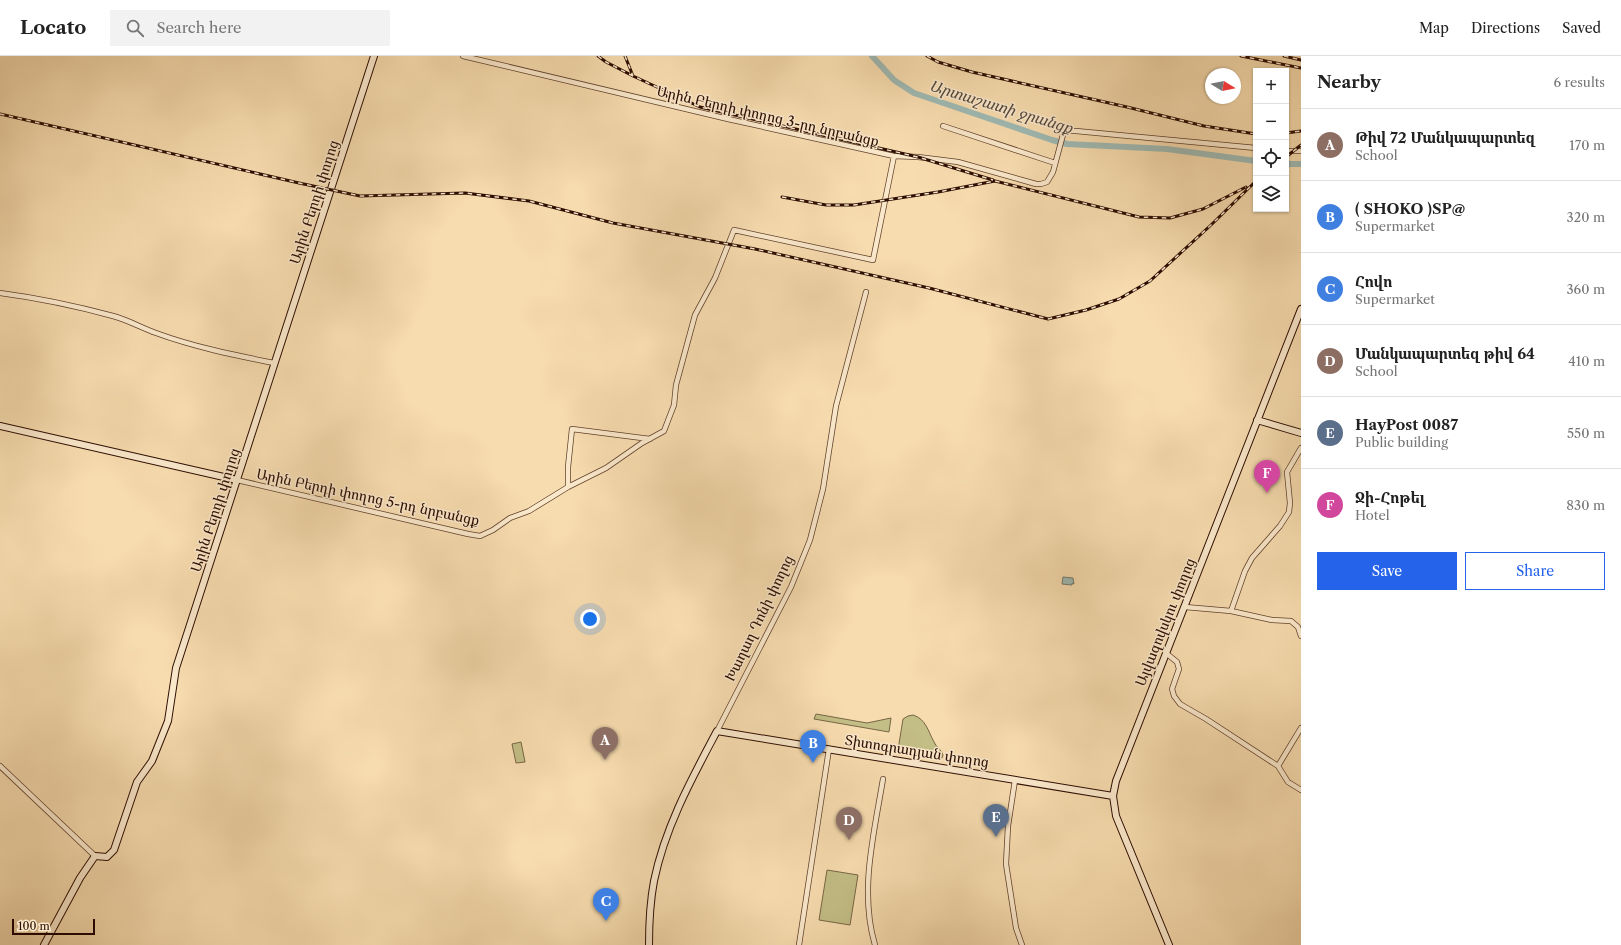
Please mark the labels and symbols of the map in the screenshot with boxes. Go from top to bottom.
north arrow [1205,68,1241,104]
water label: Արտաշատի ջրանցք [927,76,1076,139]
street label: Արին Բերդի փողոց 3-րդ նրբանցք [655,82,881,150]
street label: Արին Բերդի փողոց [285,138,343,266]
street label: Արին Բերդի փողոց [186,446,244,574]
pin: F [1254,460,1280,493]
street label: Արին Բերդի փողոց 5-րդ նրբանցք [255,465,481,529]
street label: Խաղաղ Դոնի փողոց [721,552,797,684]
street label: Այվազովսկու փողոց [1131,555,1199,689]
your location [580,609,600,629]
pin: A [592,727,618,760]
pin: B [800,730,826,763]
street label: Տիտոգրադյան փողոց [844,731,990,771]
pin: E [983,804,1009,837]
pin: D [836,807,862,840]
pin: C [593,888,619,921]
scale bar [12,917,95,936]

